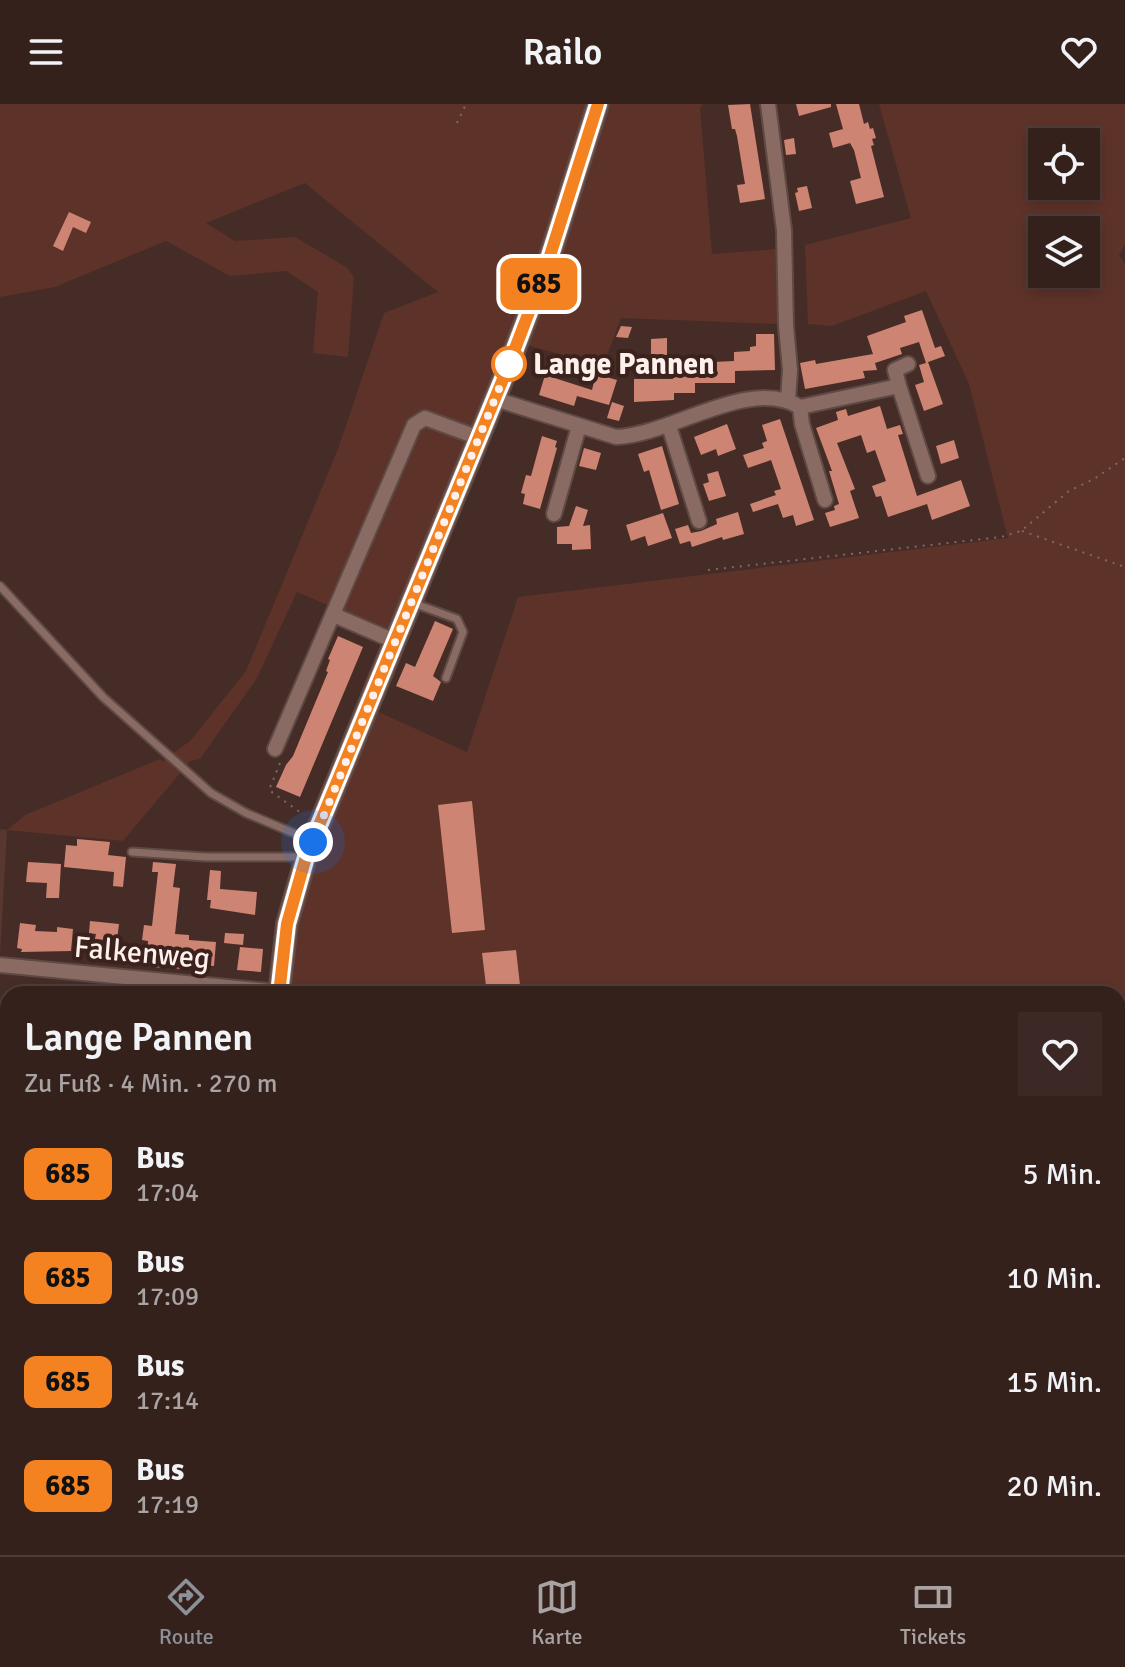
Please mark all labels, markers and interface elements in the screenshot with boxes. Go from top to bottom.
icon: menu [24,30,68,74]
text: Railo [523,30,602,75]
icon: heart [1057,30,1101,74]
map controls [1028,128,1100,288]
button: locate [1028,128,1100,200]
button: layers [1028,216,1100,288]
line badge: 685 [493,258,585,310]
text: 685 [516,267,562,301]
place label: Lange Pannen [533,346,715,383]
marker: Lange Pannen [492,347,526,381]
your location [293,822,333,862]
street label: Falkenweg [73,929,211,977]
button: heart [1018,1012,1102,1096]
text: Lange Pannen [24,1014,253,1061]
text: Zu Fuß · 4 Min. · 270 m [24,1068,277,1100]
text: Bus [136,1140,184,1177]
text: 5 Min. [1023,1156,1102,1193]
text: 685 [45,1157,91,1191]
text: 17:04 [136,1177,199,1209]
text: Bus [136,1244,184,1281]
text: 10 Min. [1006,1260,1102,1297]
text: 685 [45,1261,91,1295]
text: 17:09 [136,1281,199,1313]
text: Bus [136,1348,184,1385]
text: 15 Min. [1006,1364,1102,1401]
text: 685 [45,1365,91,1399]
text: 17:14 [136,1385,199,1417]
text: Bus [136,1452,184,1489]
text: 20 Min. [1006,1468,1102,1505]
text: 685 [45,1469,91,1503]
text: 17:19 [136,1489,199,1521]
tab: Route [159,1575,214,1650]
tab: Karte [531,1575,583,1650]
tab: Tickets [900,1575,966,1650]

